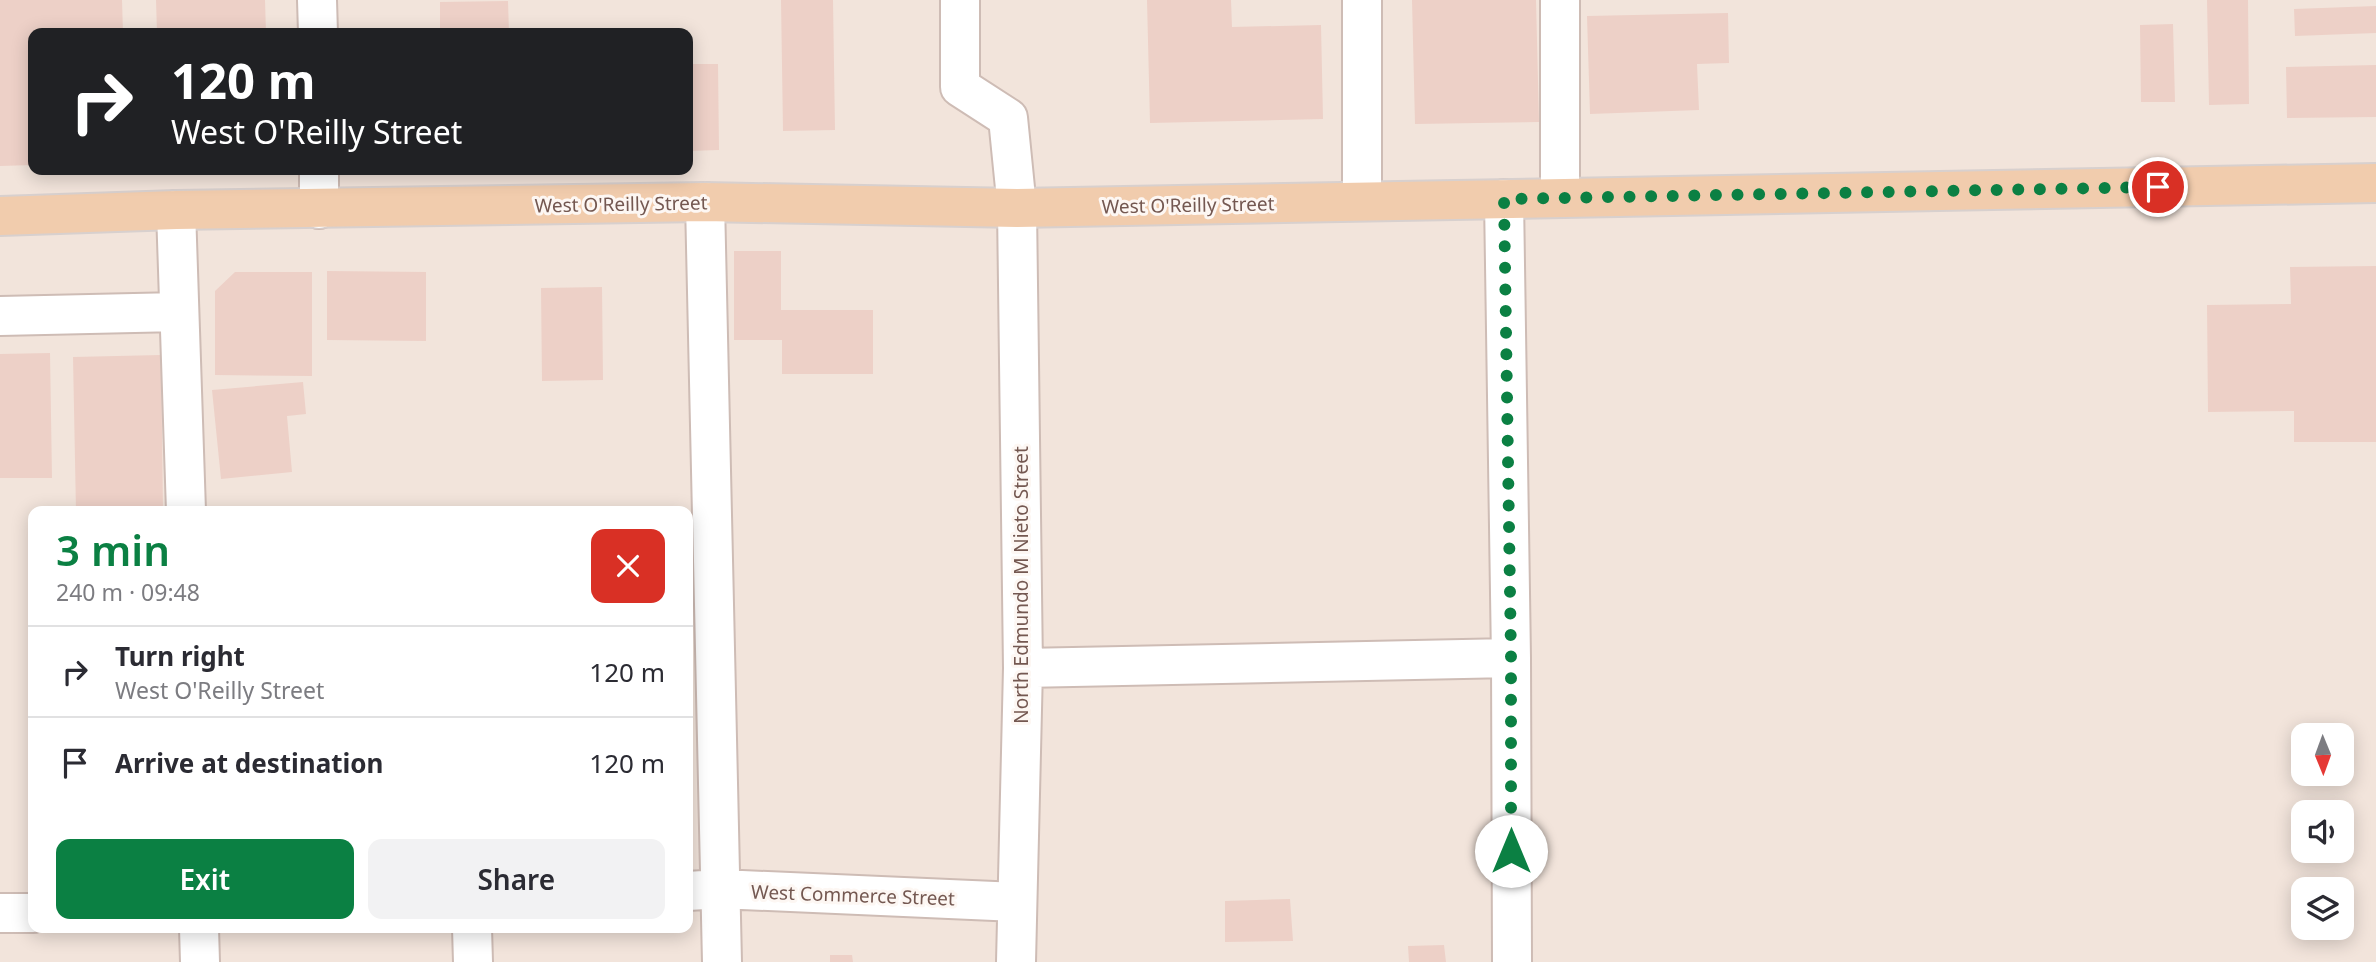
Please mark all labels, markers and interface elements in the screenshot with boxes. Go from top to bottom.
text: 120 m [171,47,316,113]
icon: right [56,56,147,147]
text: West O'Reilly Street [171,110,462,153]
pin [2128,157,2188,217]
icon: arrive [2139,168,2177,206]
street label: West O'Reilly Street [534,189,708,219]
street label: West O'Reilly Street [1101,190,1275,220]
street label: North Edmundo M Nieto Street [1008,446,1034,724]
text: 3 min [56,521,170,578]
button: close [591,529,665,603]
text: 240 m · 09:48 [56,576,200,608]
text: Turn right [115,638,245,674]
icon: right [56,653,94,691]
text: 120 m [589,654,665,690]
text: West O'Reilly Street [115,674,324,706]
north arrow [2291,723,2354,786]
map controls [2291,723,2354,940]
icon: arrive [56,744,94,782]
text: Arrive at destination [115,745,384,781]
text: 120 m [589,745,665,781]
button: sound [2291,800,2354,863]
position arrow [1474,814,1548,888]
button: Exit [56,839,354,919]
button: Share [368,839,665,919]
button: layers [2291,877,2354,940]
street label: West Commerce Street [751,878,956,912]

